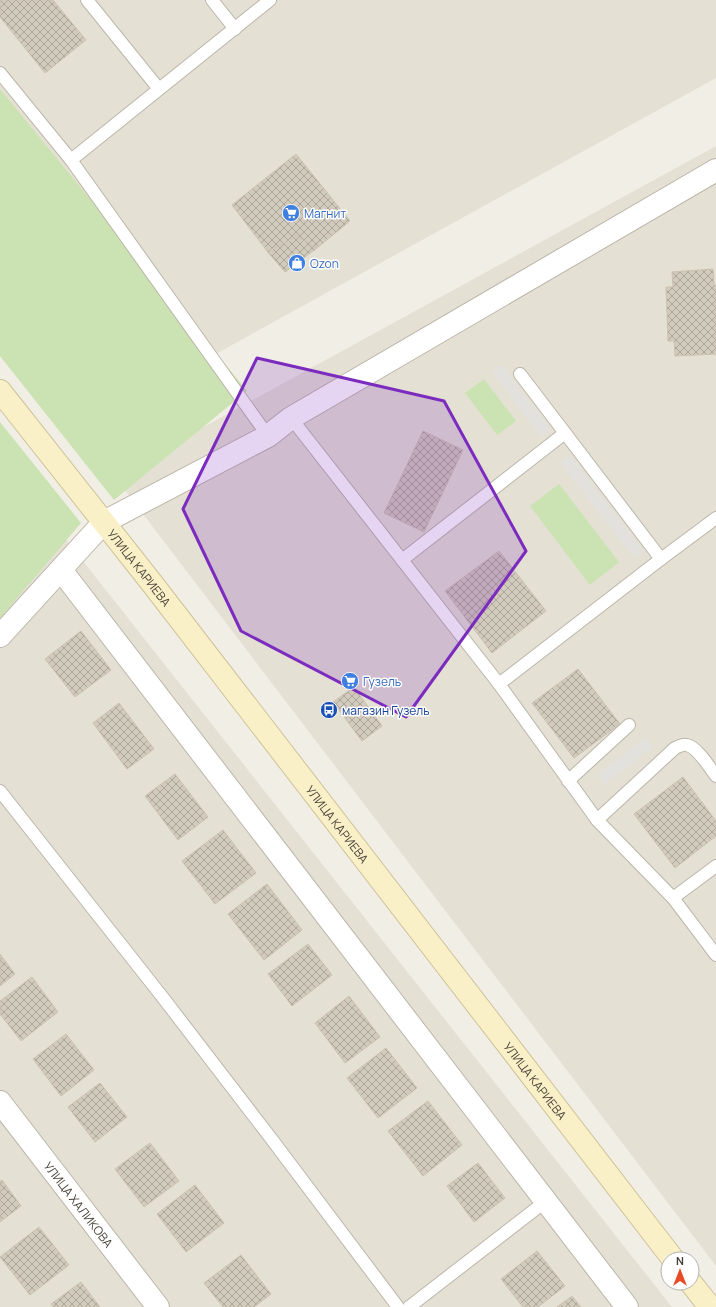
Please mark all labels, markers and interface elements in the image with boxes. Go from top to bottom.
supermarket icon: Магнит [281,203,301,223]
place label: Магнит [304,205,346,222]
shop icon: Ozon [287,253,307,273]
place label: Ozon [310,255,339,272]
street label: УЛИЦА КАРИЕВА [104,525,175,610]
supermarket icon: Гузель [340,671,360,691]
place label: Гузель [363,673,401,690]
bus stop icon: магазин Гузель [319,700,339,720]
place label: магазин Гузель [342,702,430,719]
street label: УЛИЦА КАРИЕВА [302,782,373,867]
street label: УЛИЦА КАРИЕВА [500,1038,571,1123]
street label: УЛИЦА ХАЛИКОВА [40,1158,118,1251]
north arrow [660,1251,700,1291]
text: N [676,1253,684,1268]

